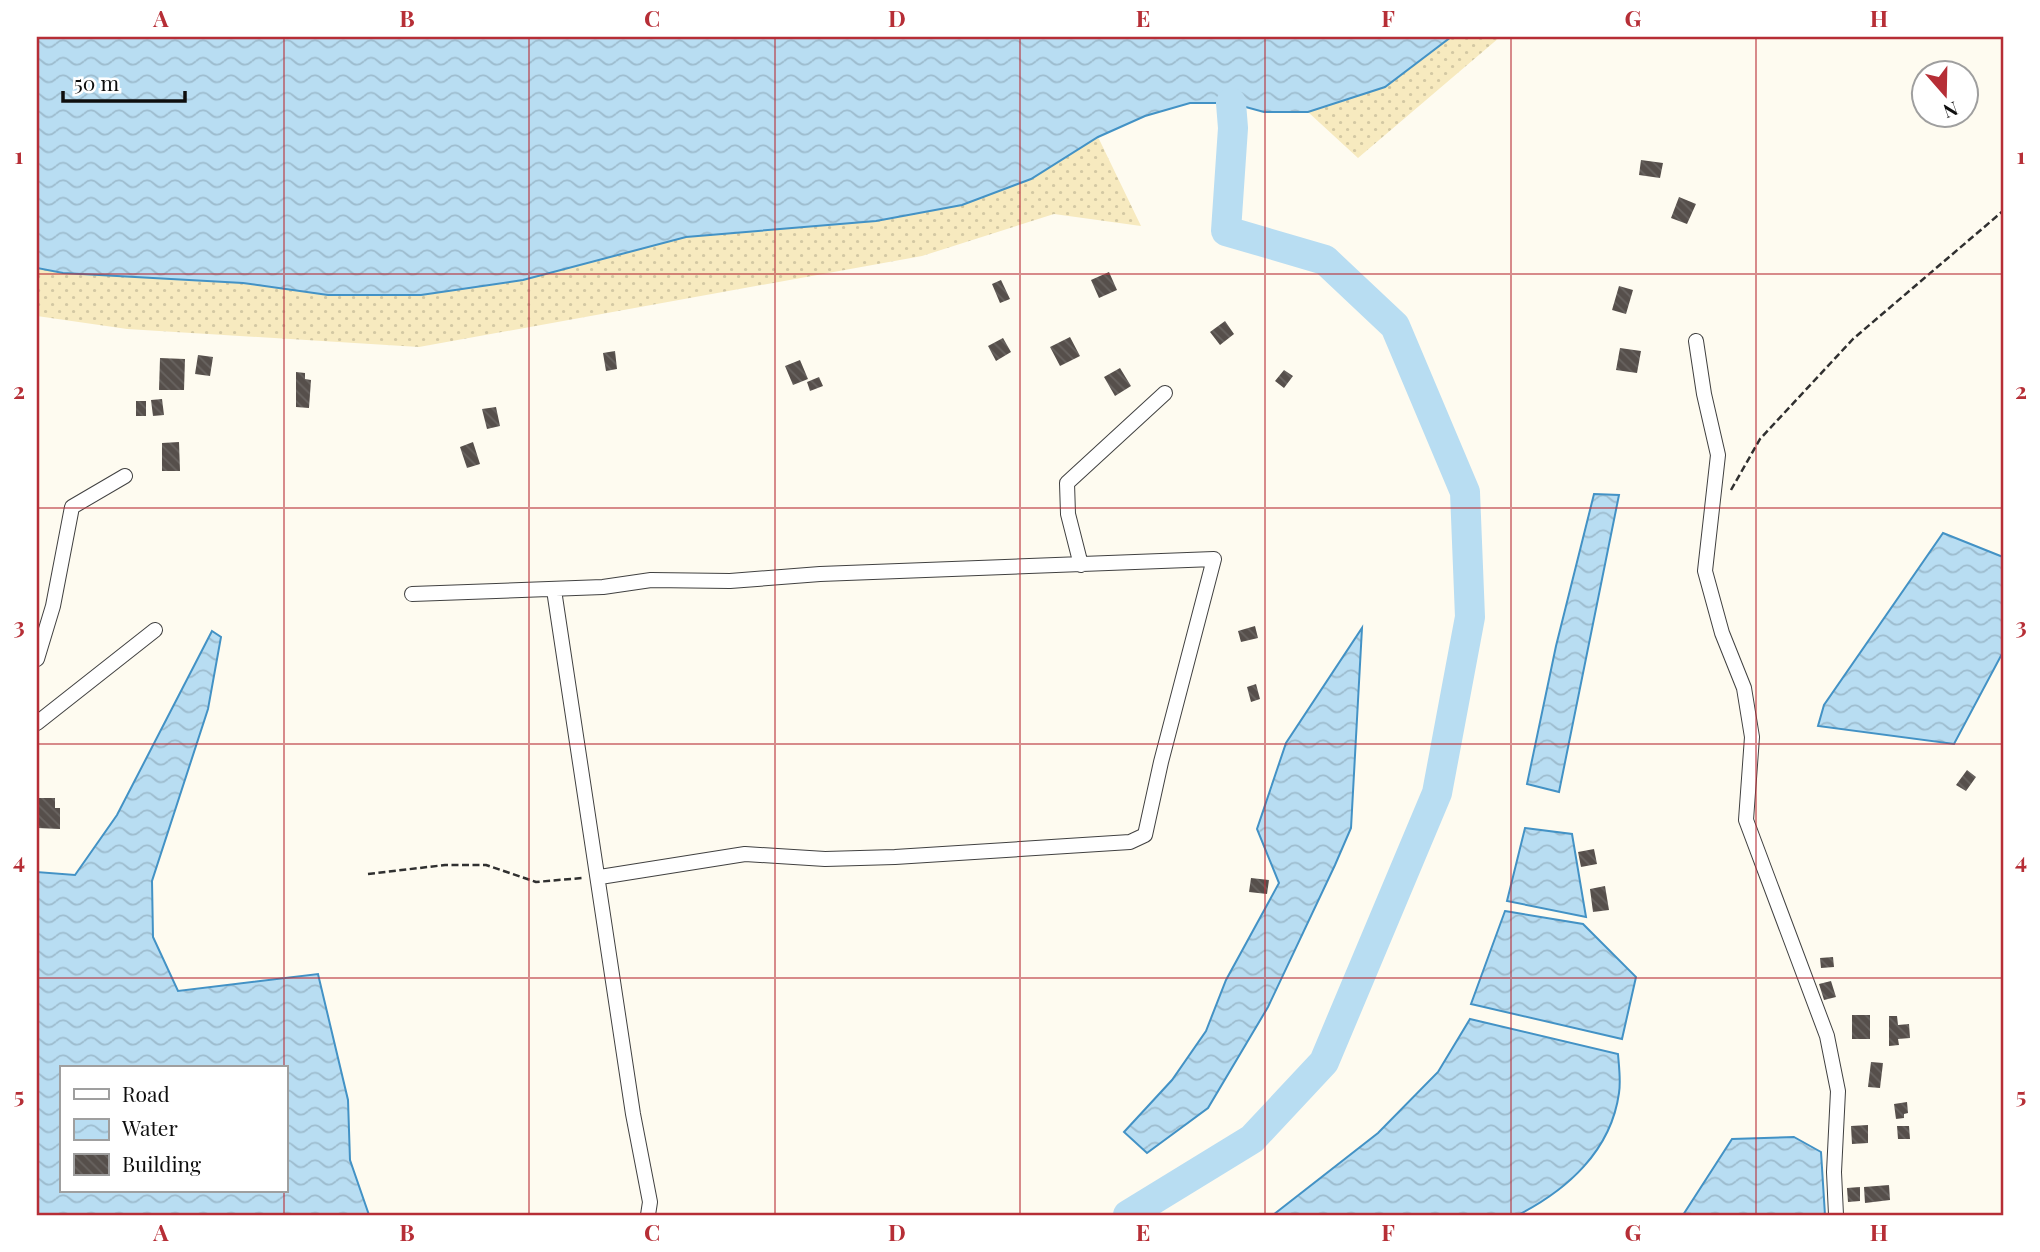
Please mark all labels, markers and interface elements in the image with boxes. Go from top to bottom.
text: A [152,2,169,33]
text: B [399,2,415,33]
text: C [644,2,660,33]
text: D [888,2,906,33]
text: E [1136,2,1150,33]
text: F [1381,2,1395,33]
text: G [1625,2,1642,33]
text: H [1870,2,1888,33]
scale bar [63,60,186,104]
north arrow [1910,60,1980,130]
text: 50 m [74,68,120,96]
text: N [1940,96,1962,126]
text: 1 [15,139,24,170]
text: 1 [2017,139,2026,170]
text: 2 [13,374,25,405]
text: 2 [2015,374,2027,405]
text: 3 [13,609,25,640]
text: 3 [2015,609,2027,640]
text: 4 [13,844,25,875]
text: 4 [2015,844,2027,875]
legend [60,1066,287,1192]
text: 5 [14,1079,24,1110]
text: Road [122,1079,170,1107]
text: 5 [2016,1079,2026,1110]
text: Water [121,1113,178,1141]
text: Building [122,1149,201,1177]
text: A [152,1216,169,1247]
text: B [399,1216,415,1247]
text: C [644,1216,660,1247]
text: D [888,1216,906,1247]
text: E [1136,1216,1150,1247]
text: F [1381,1216,1395,1247]
text: G [1625,1216,1642,1247]
text: H [1870,1216,1888,1247]

